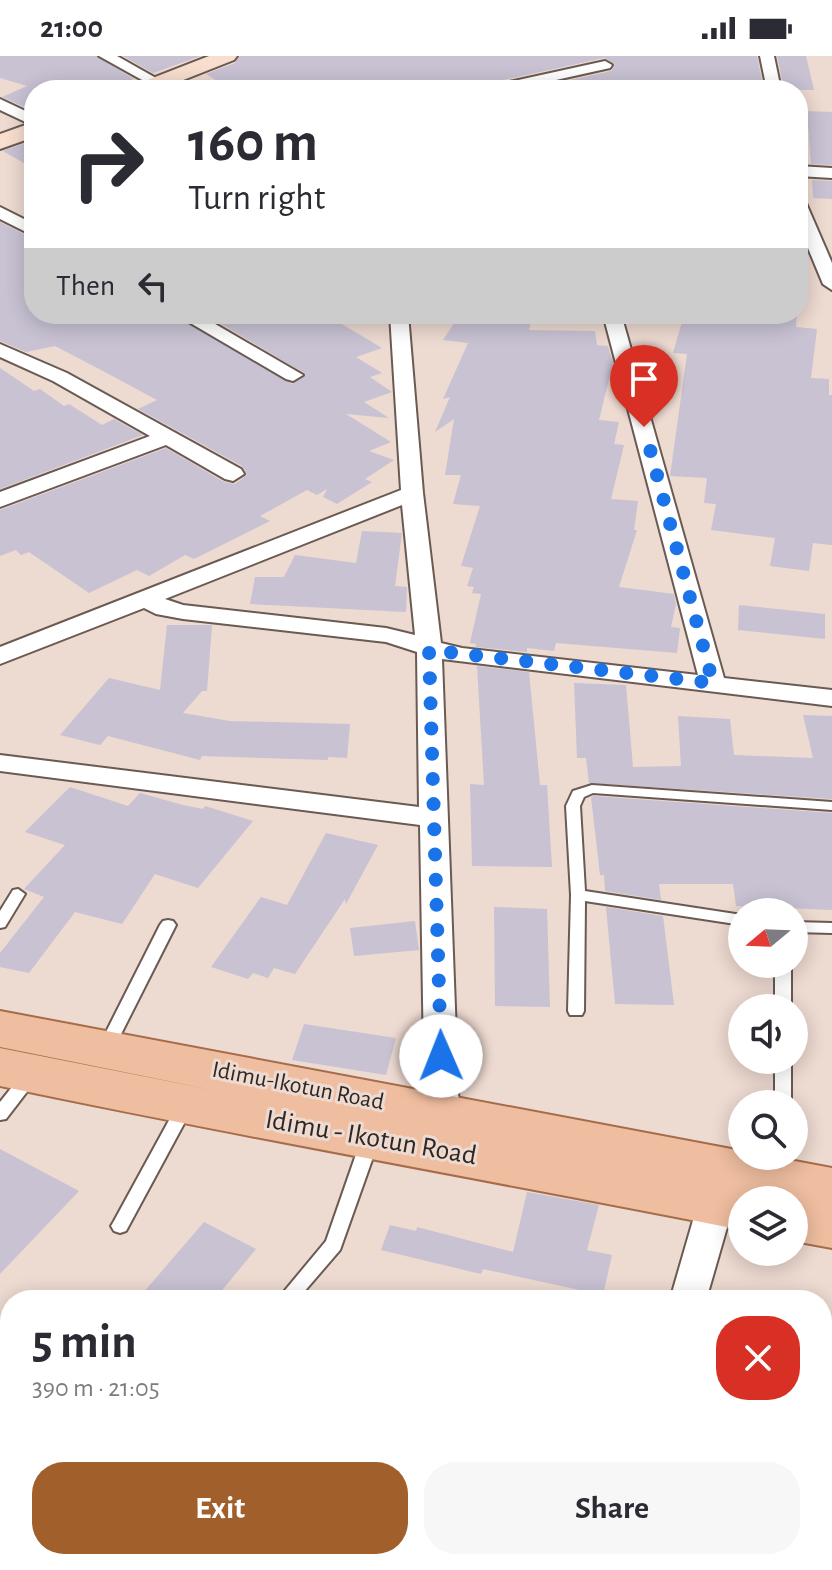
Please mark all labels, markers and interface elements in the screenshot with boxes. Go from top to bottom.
text: 21:00 [40,13,103,43]
icon: right [56,112,160,216]
text: 160 m [188,115,318,171]
text: Turn right [188,180,325,216]
icon: left [131,264,175,308]
text: Then [56,271,115,301]
pin [610,345,678,427]
icon: arrive [622,357,666,401]
north arrow [728,898,808,978]
map controls [728,898,808,1266]
button: sound [728,994,808,1074]
position arrow [399,1014,483,1098]
street label: Idimu-Ikotun Road [210,1058,386,1114]
button: search [728,1090,808,1170]
street label: Idimu - Ikotun Road [263,1106,479,1170]
button: layers [728,1186,808,1266]
button: close [716,1316,800,1400]
text: 5 min [32,1319,137,1367]
text: 390 m · 21:05 [32,1375,160,1401]
button: Exit [32,1462,408,1554]
button: Share [424,1462,800,1554]

